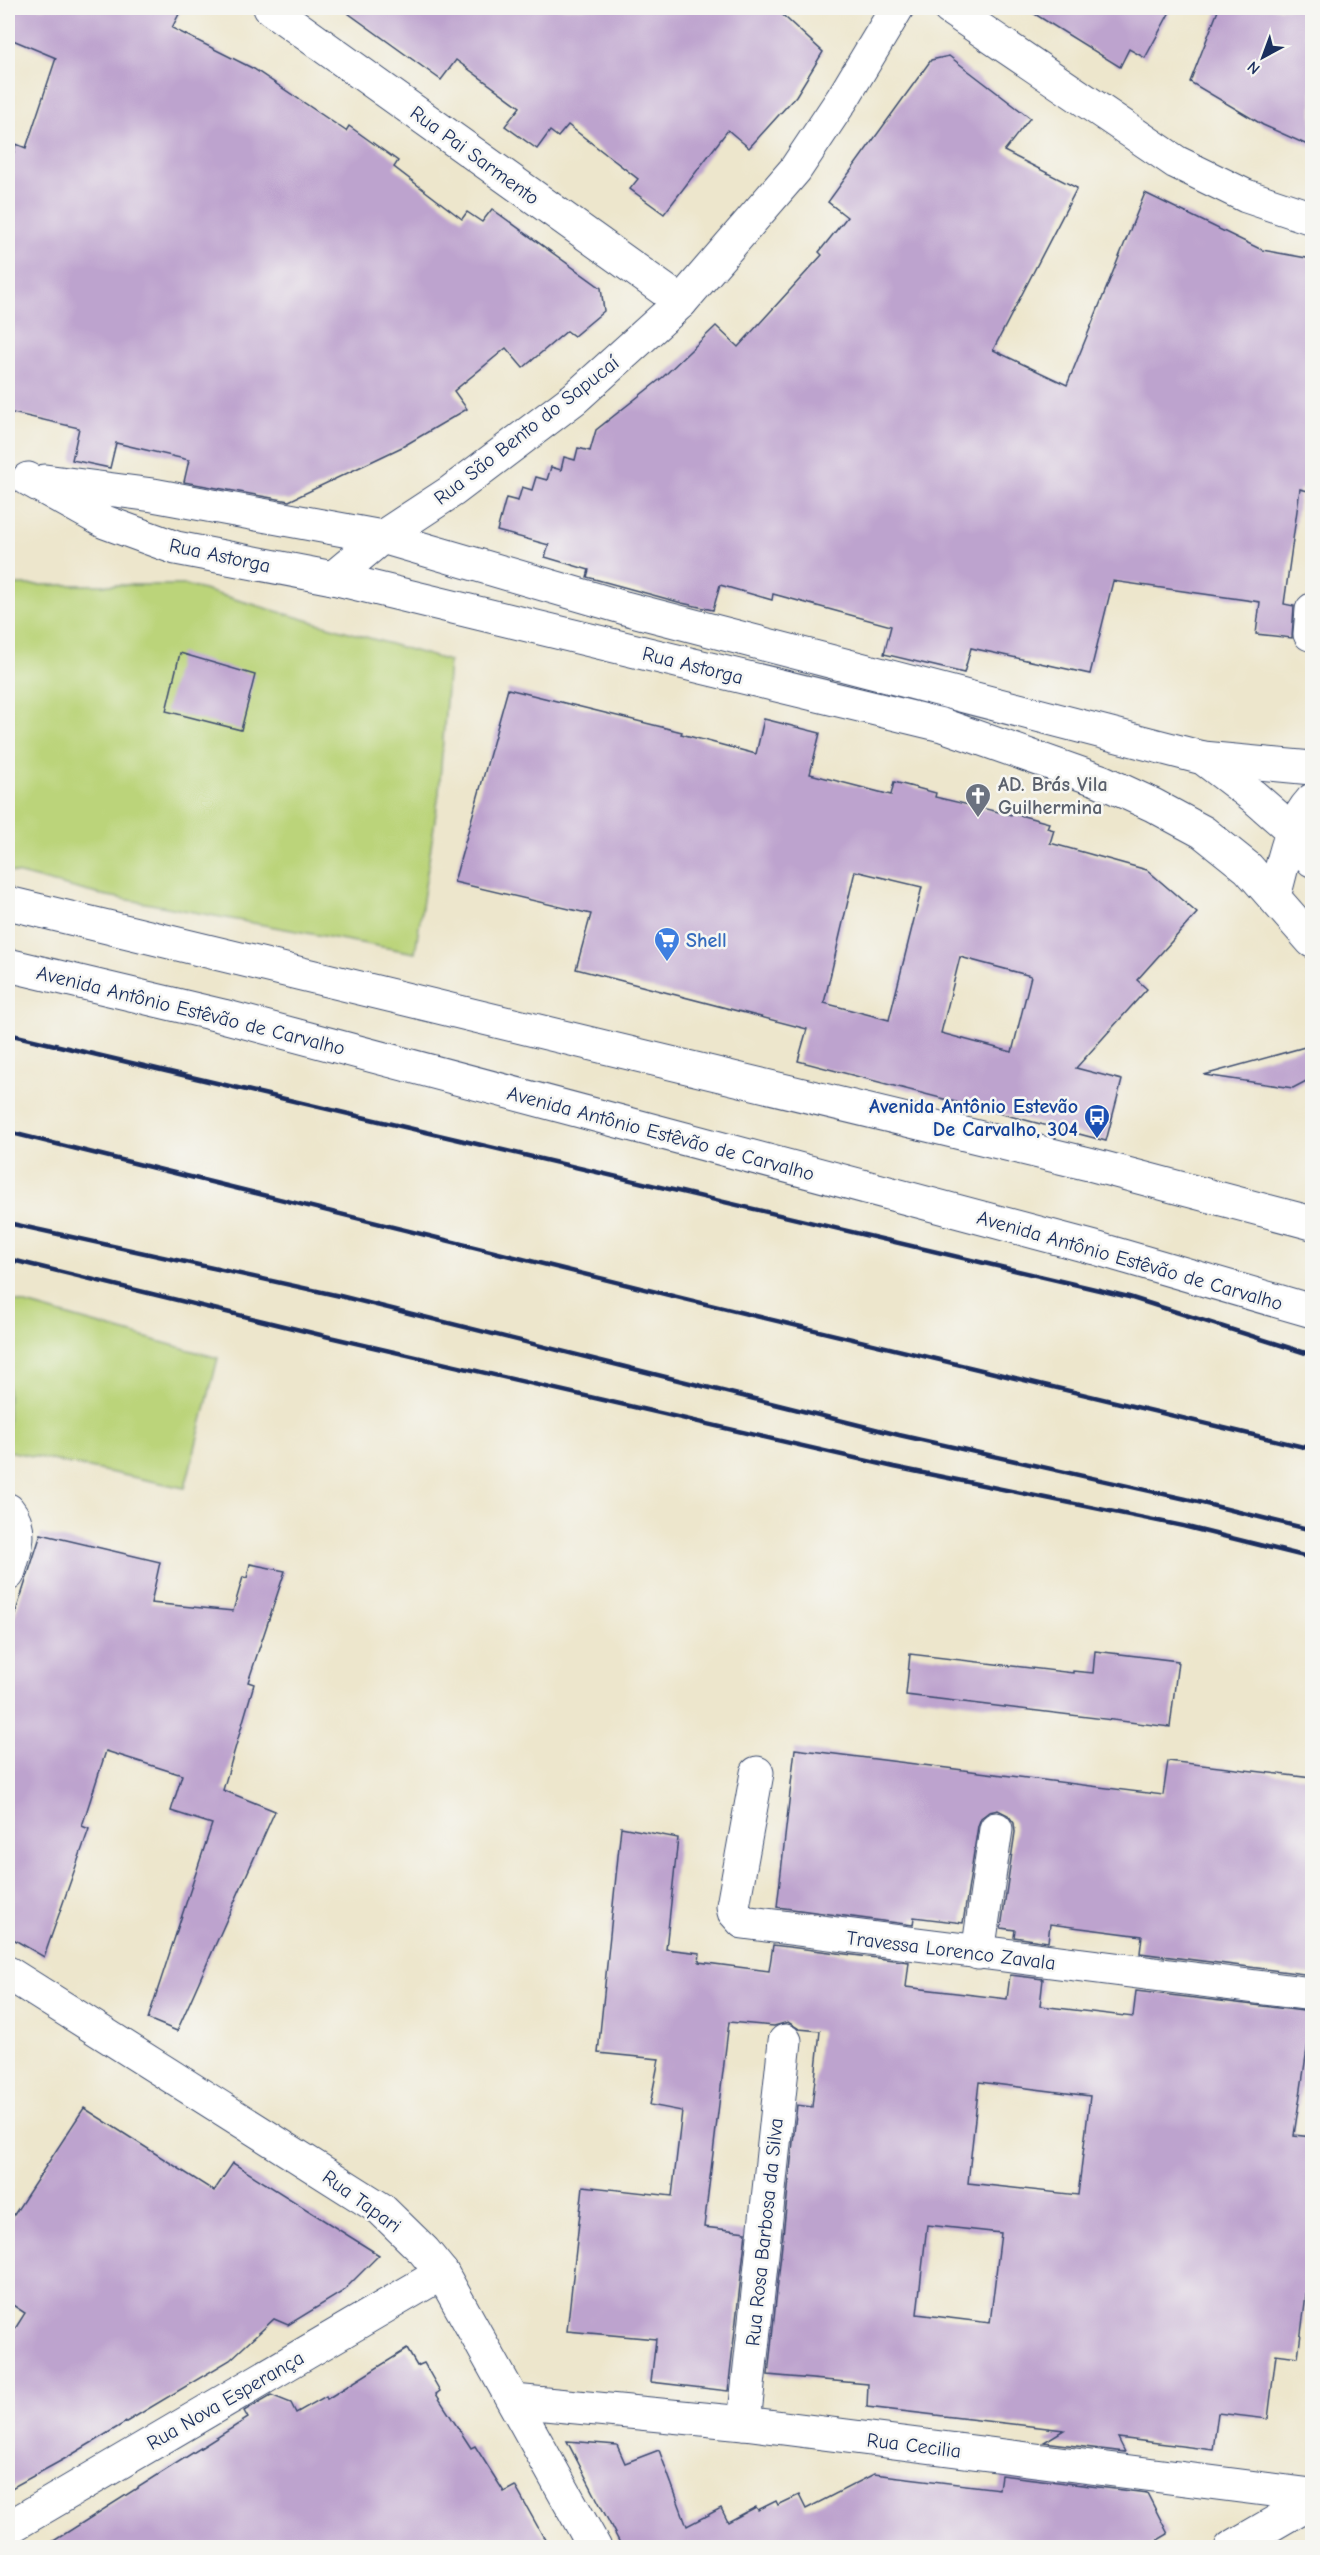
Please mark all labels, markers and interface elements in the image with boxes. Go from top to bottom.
north arrow [1233,27,1293,87]
text: N [1244,57,1264,78]
street label: Rua Pai Sarmento [406,101,544,210]
street label: Rua São Bento do Sapucaí [429,351,624,510]
street label: Rua Astorga [167,534,273,577]
street label: Rua Astorga [640,642,746,689]
place label: AD. Brás Vila Guilhermina [998,773,1108,819]
church icon: AD. Brás Vila Guilhermina [963,781,993,819]
supermarket icon: Shell [652,925,682,963]
place label: Shell [686,929,727,952]
street label: Avenida Antônio Estêvão de Carvalho [34,961,347,1060]
street label: Avenida Antônio Estêvão de Carvalho [505,1081,817,1186]
place label: Avenida Antônio Estevão De Carvalho, 304 [869,1095,1078,1141]
bus stop icon: Avenida Antônio Estevão De Carvalho, 304 [1082,1102,1112,1140]
street label: Avenida Antônio Estêvão de Carvalho [974,1206,1285,1315]
street label: Travessa Lorenco Zavala [845,1926,1057,1975]
street label: Rua Rosa Barbosa da Silva [741,2117,788,2347]
street label: Rua Tapari [318,2165,405,2238]
street label: Rua Nova Esperança [143,2346,308,2455]
street label: Rua Cecilia [865,2428,962,2463]

